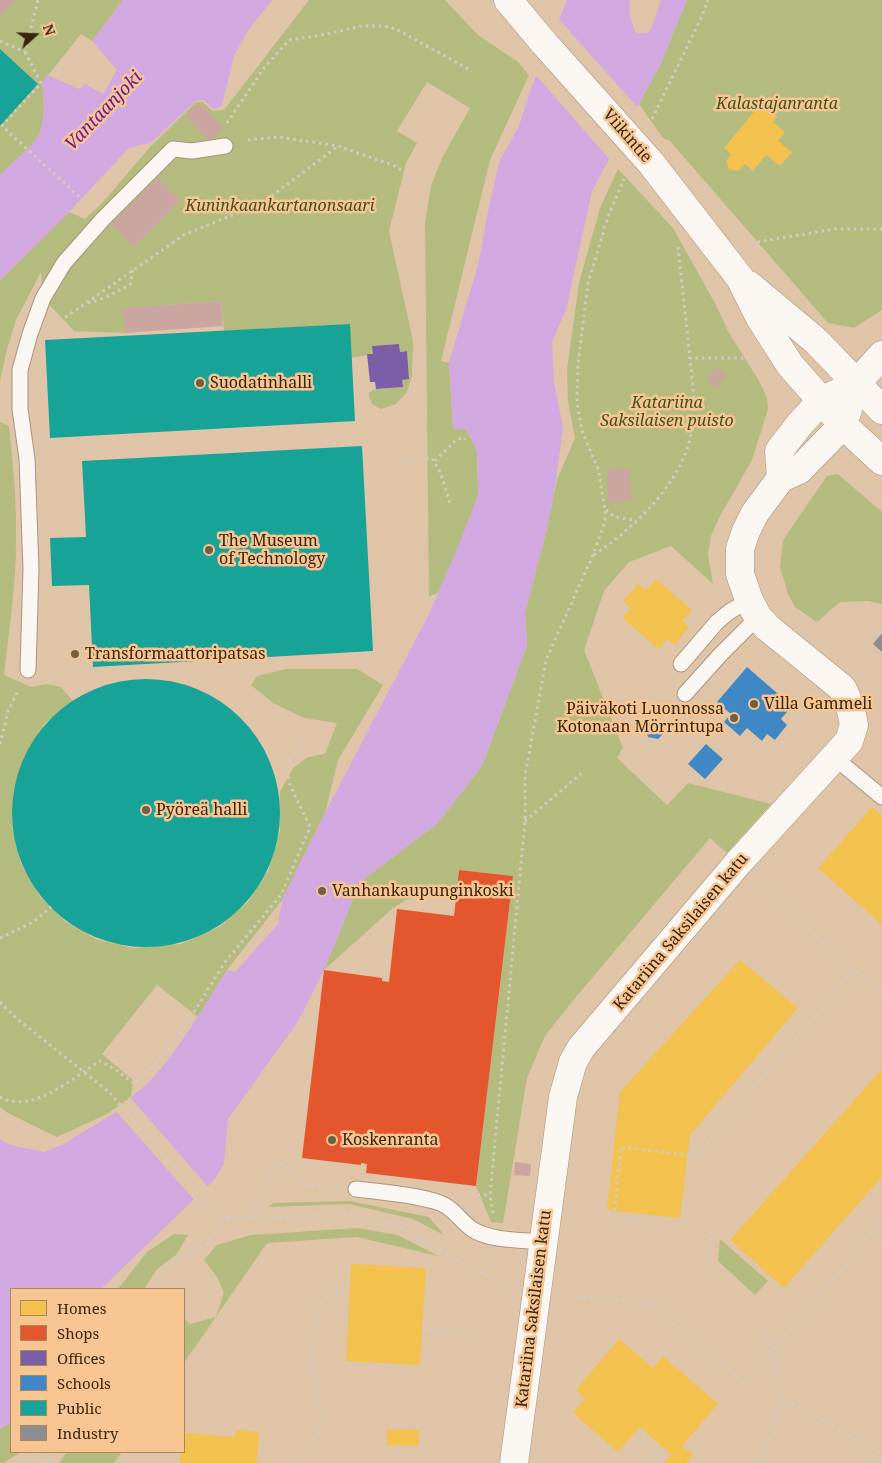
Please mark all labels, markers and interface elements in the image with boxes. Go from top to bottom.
north arrow [10,10,60,60]
text: N [39,21,60,38]
water label: Vantaanjoki [61,67,147,155]
park label: Kalastajanranta [716,94,838,114]
street label: Viikintie [598,105,656,167]
park label: Kuninkaankartanonsaari [185,196,375,216]
place label: Suodatinhalli [210,373,312,393]
marker: Suodatinhalli [194,377,206,389]
park label: Katariina Saksilaisen puisto [600,393,734,431]
place label: The Museum of Technology [219,531,325,569]
marker: The Museum of Technology [203,544,215,556]
place label: Transformaattoripatsas [85,644,265,664]
marker: Transformaattoripatsas [69,648,81,660]
place label: Villa Gammeli [764,694,872,714]
marker: Villa Gammeli [748,698,760,710]
place label: Päiväkoti Luonnossa Kotonaan Mörrintupa [557,699,724,737]
marker: Päiväkoti Luonnossa Kotonaan Mörrintupa [728,712,740,724]
place label: Pyöreä halli [156,800,247,820]
marker: Pyöreä halli [140,804,152,816]
street label: Katariina Saksilaisen katu [610,850,752,1014]
place label: Vanhankaupunginkoski [332,881,514,901]
marker: Vanhankaupunginkoski [316,885,328,897]
place label: Koskenranta [342,1130,438,1150]
marker: Koskenranta [326,1134,338,1146]
street label: Katariina Saksilaisen katu [512,1209,556,1409]
legend [10,1288,185,1453]
text: Homes [57,1298,107,1318]
text: Shops [57,1323,99,1343]
text: Offices [57,1348,105,1368]
text: Schools [57,1373,111,1393]
text: Public [57,1398,102,1418]
text: Industry [57,1423,119,1443]

